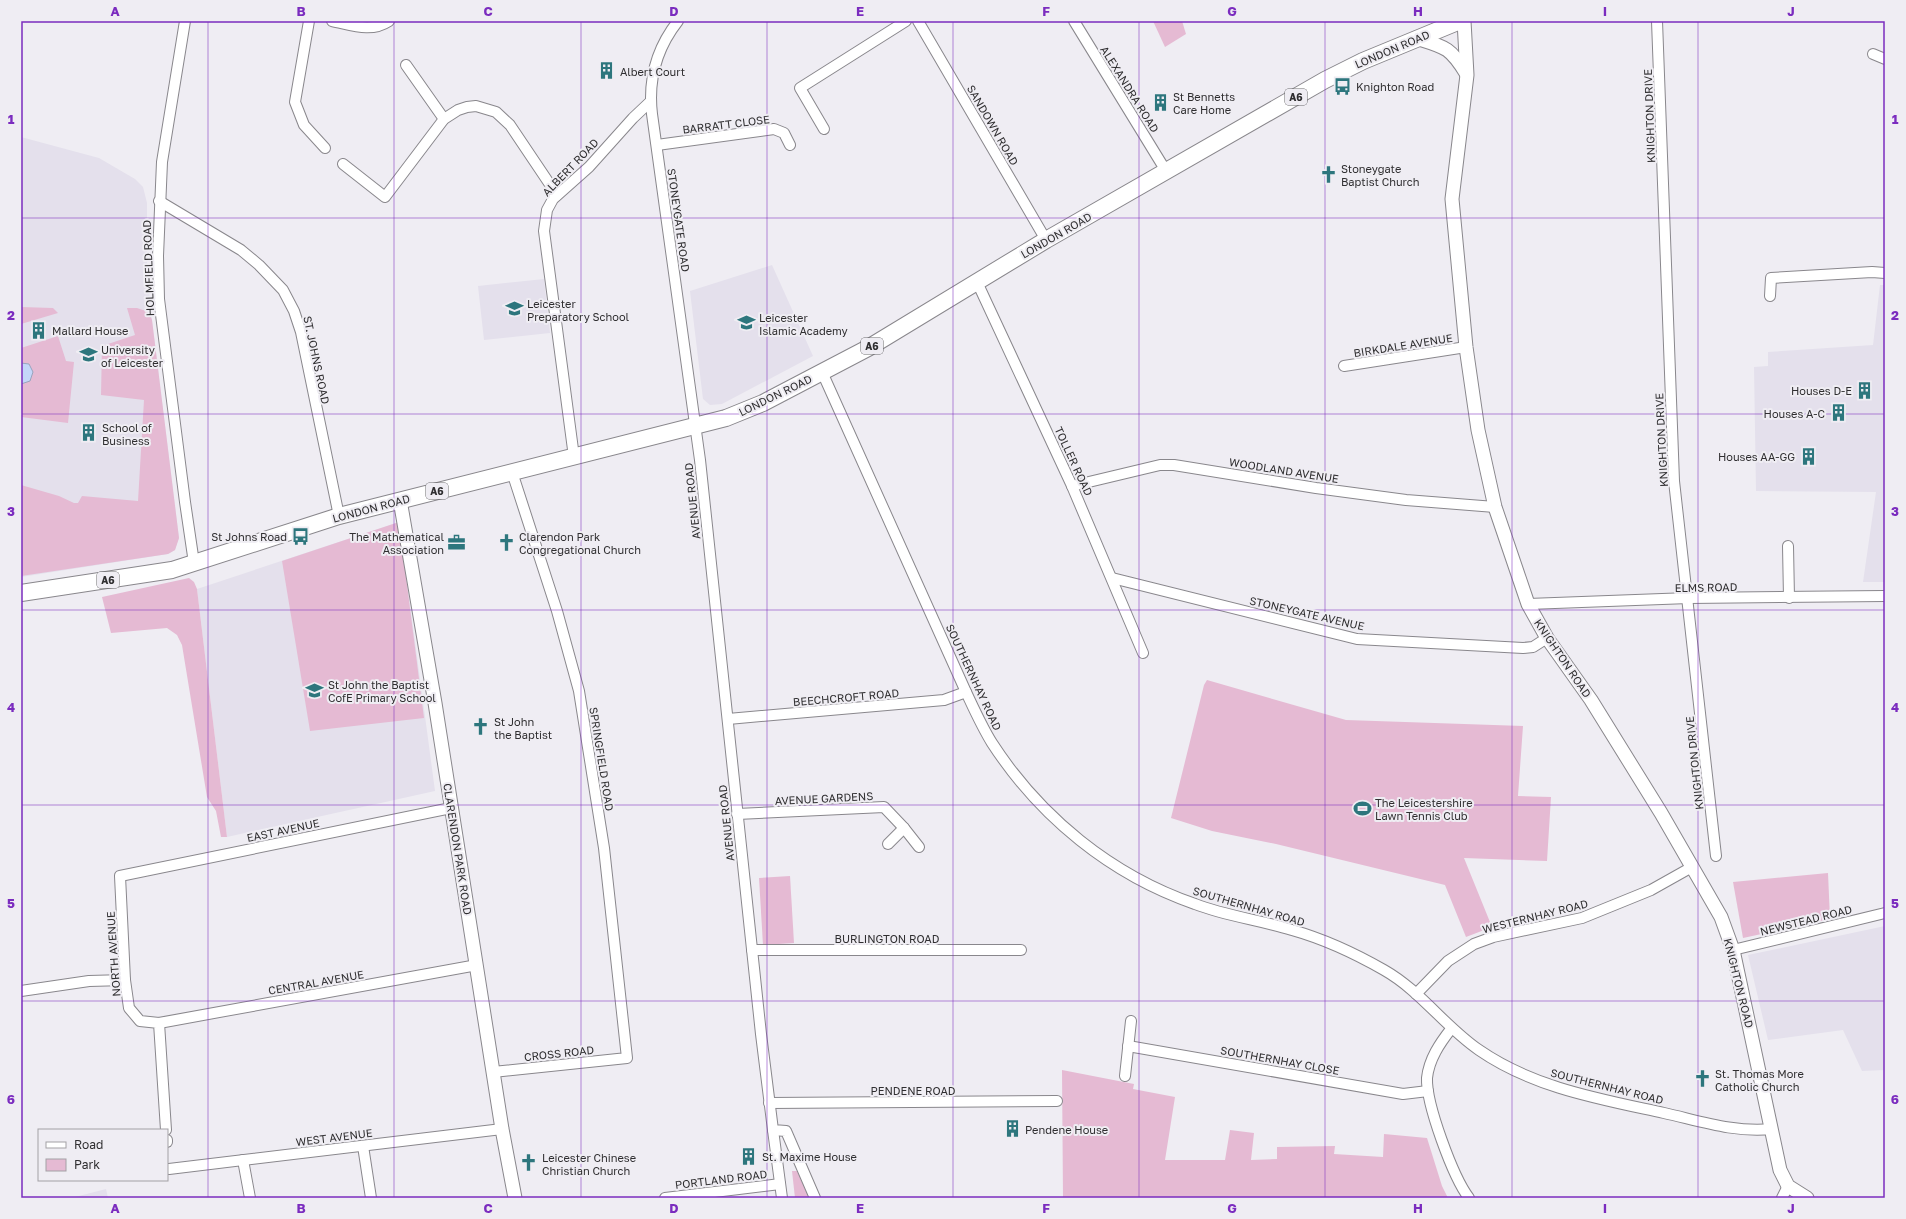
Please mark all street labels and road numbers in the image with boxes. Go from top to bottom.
street label: LONDON ROAD [1353,27,1432,71]
street label: ALEXANDRA ROAD [1098,43,1162,135]
street label: KNIGHTON DRIVE [1641,68,1657,163]
street label: SANDOWN ROAD [965,83,1021,168]
road number: A6 [1285,89,1307,105]
street label: BARRATT CLOSE [682,112,771,136]
street label: ALBERT ROAD [539,135,601,199]
street label: STONEYGATE ROAD [665,167,693,273]
street label: LONDON ROAD [1018,209,1094,261]
street label: HOLMFIELD ROAD [140,219,156,316]
street label: ST. JOHNS ROAD [301,315,333,406]
street label: BIRKDALE AVENUE [1353,331,1454,359]
road number: A6 [861,338,883,354]
street label: LONDON ROAD [736,372,814,418]
street label: KNIGHTON DRIVE [1652,392,1670,487]
street label: TOLLER ROAD [1052,424,1096,498]
street label: WOODLAND AVENUE [1228,455,1340,485]
street label: AVENUE ROAD [681,462,702,540]
road number: A6 [426,483,448,499]
street label: LONDON ROAD [331,491,411,525]
road number: A6 [97,572,119,588]
street label: ELMS ROAD [1675,580,1738,594]
street label: STONEYGATE AVENUE [1248,593,1366,633]
street label: KNIGHTON ROAD [1532,616,1594,700]
street label: SOUTHERNHAY ROAD [944,622,1004,733]
street label: BEECHCROFT ROAD [792,686,900,708]
street label: SPRINGFIELD ROAD [587,706,617,812]
street label: KNIGHTON DRIVE [1683,715,1705,810]
street label: CLARENDON PARK ROAD [441,782,475,916]
street label: AVENUE ROAD [715,784,736,862]
street label: AVENUE GARDENS [774,789,874,807]
street label: EAST AVENUE [245,816,321,844]
street label: SOUTHERNHAY ROAD [1192,884,1307,928]
street label: WESTERNHAY ROAD [1481,897,1589,935]
street label: NEWSTEAD ROAD [1759,902,1854,938]
street label: NORTH AVENUE [104,911,122,997]
street label: BURLINGTON ROAD [835,932,940,945]
street label: KNIGHTON ROAD [1722,937,1756,1029]
street label: CENTRAL AVENUE [267,967,365,997]
street label: CROSS ROAD [523,1043,595,1063]
street label: SOUTHERNHAY CLOSE [1220,1043,1341,1077]
street label: SOUTHERNHAY ROAD [1549,1066,1665,1106]
street label: PENDENE ROAD [871,1084,956,1097]
street label: WEST AVENUE [295,1126,373,1148]
street label: PORTLAND ROAD [674,1167,768,1191]

